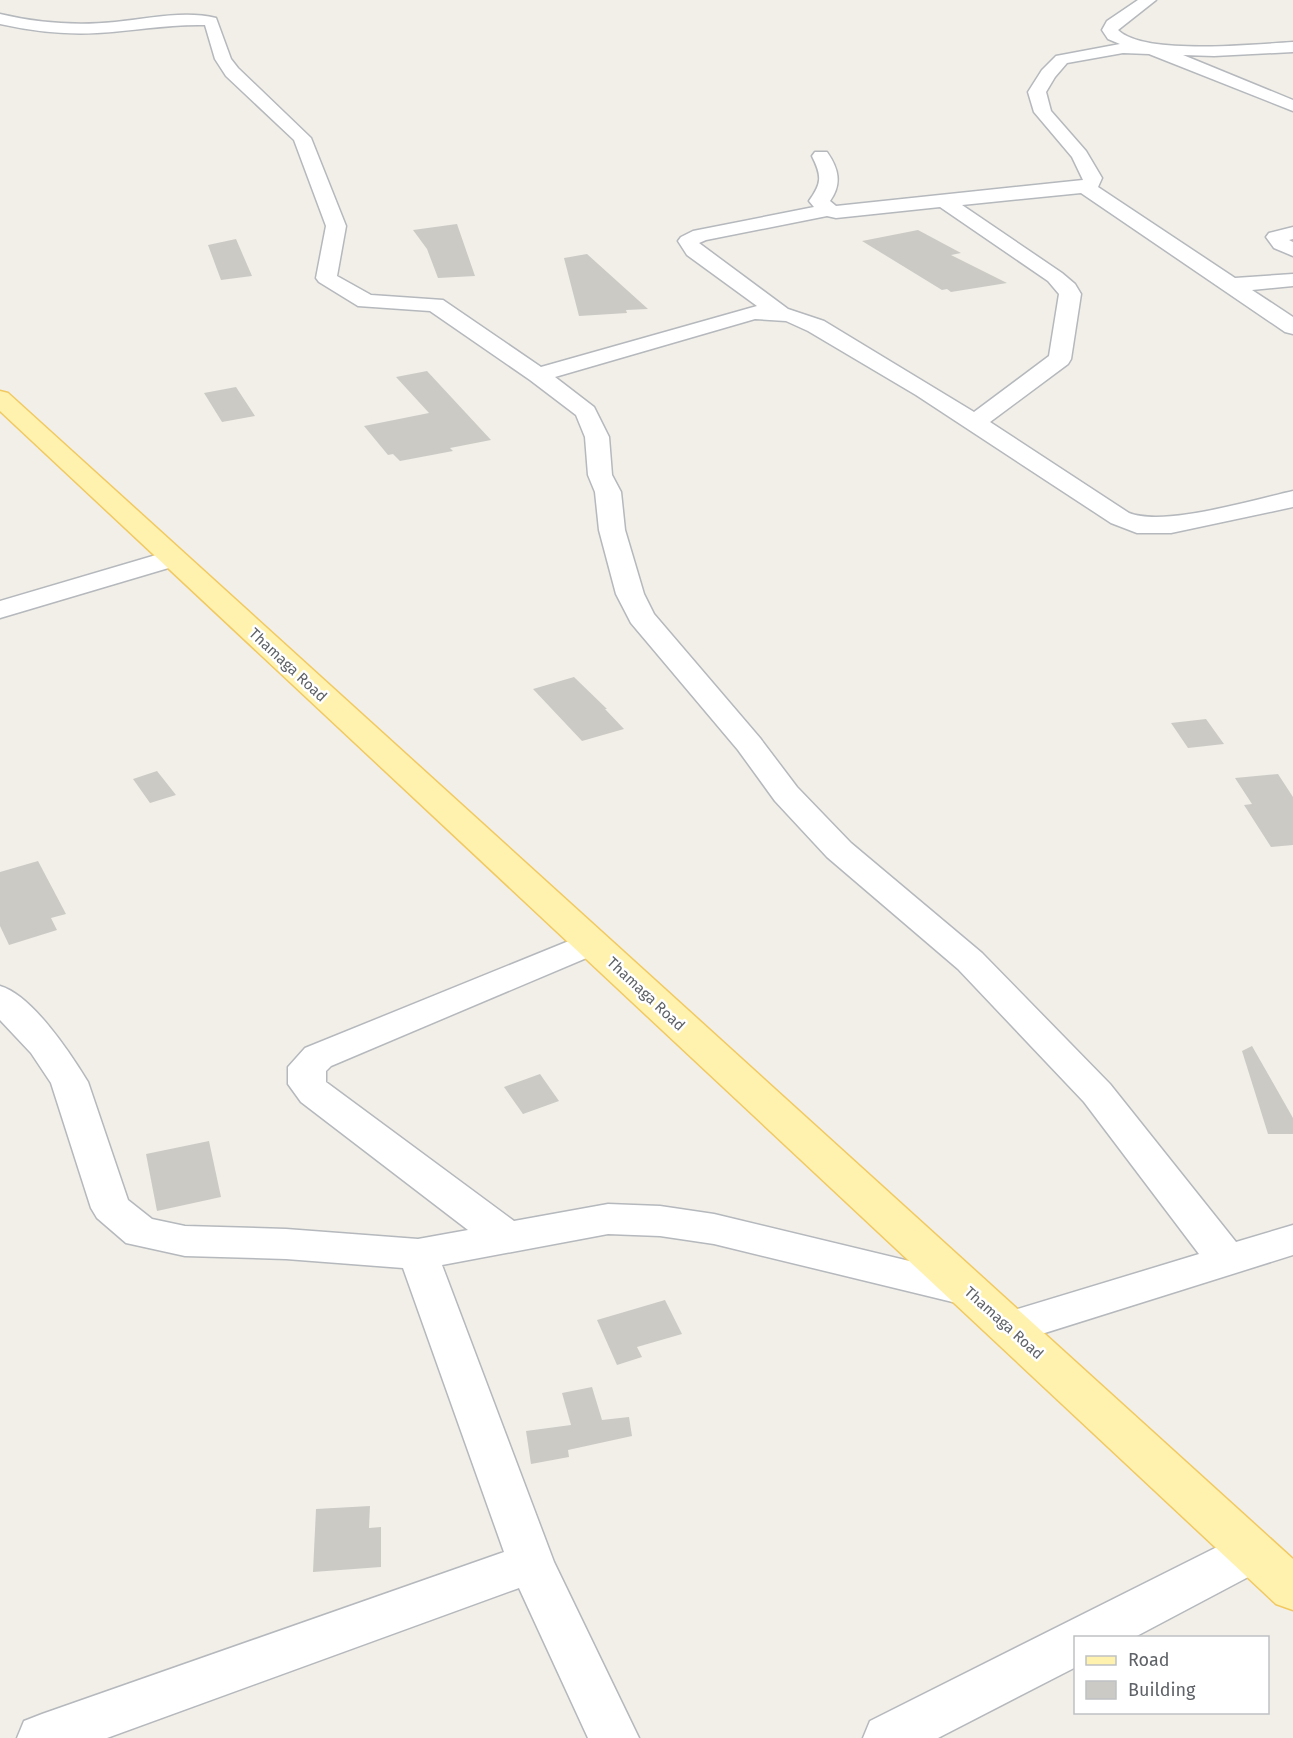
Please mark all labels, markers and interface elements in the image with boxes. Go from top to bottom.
street label: Thamaga Road [245,624,331,706]
street label: Thamaga Road [603,953,689,1035]
street label: Thamaga Road [961,1283,1047,1363]
legend [1074,1636,1269,1714]
text: Road [1128,1649,1170,1671]
text: Building [1128,1679,1196,1701]

